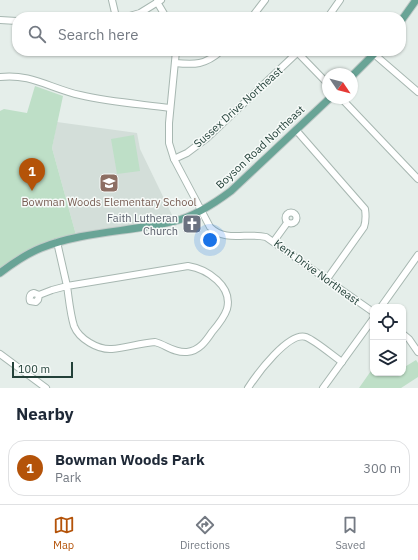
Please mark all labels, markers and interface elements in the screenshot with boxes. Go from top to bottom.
search box [12,12,406,56]
icon: search [26,23,48,45]
text: Search here [58,25,138,44]
street label: Sussex Drive Northeast [191,63,285,151]
north arrow [322,68,358,104]
street label: Boyson Road Northeast [213,102,307,192]
pin: 1 [19,158,45,191]
school or university icon: Bowman Woods Elementary School [98,172,120,194]
place label: Bowman Woods Elementary School [21,195,197,209]
place label: Faith Lutheran Church [107,211,178,238]
church icon: Faith Lutheran Church [181,213,203,235]
your location [200,230,220,250]
street label: Kent Drive Northeast [271,236,363,308]
map controls [370,304,406,376]
button: locate [370,304,406,340]
button: layers [370,340,406,376]
scale bar [12,360,73,379]
text: 100 m [18,362,50,376]
text: Nearby [16,403,74,425]
text: Bowman Woods Park [55,450,205,469]
text: 1 [26,460,34,477]
text: 300 m [363,460,401,477]
text: Park [55,469,81,486]
tab: Map [53,514,75,552]
tab: Directions [180,514,230,552]
tab: Saved [335,514,365,552]

